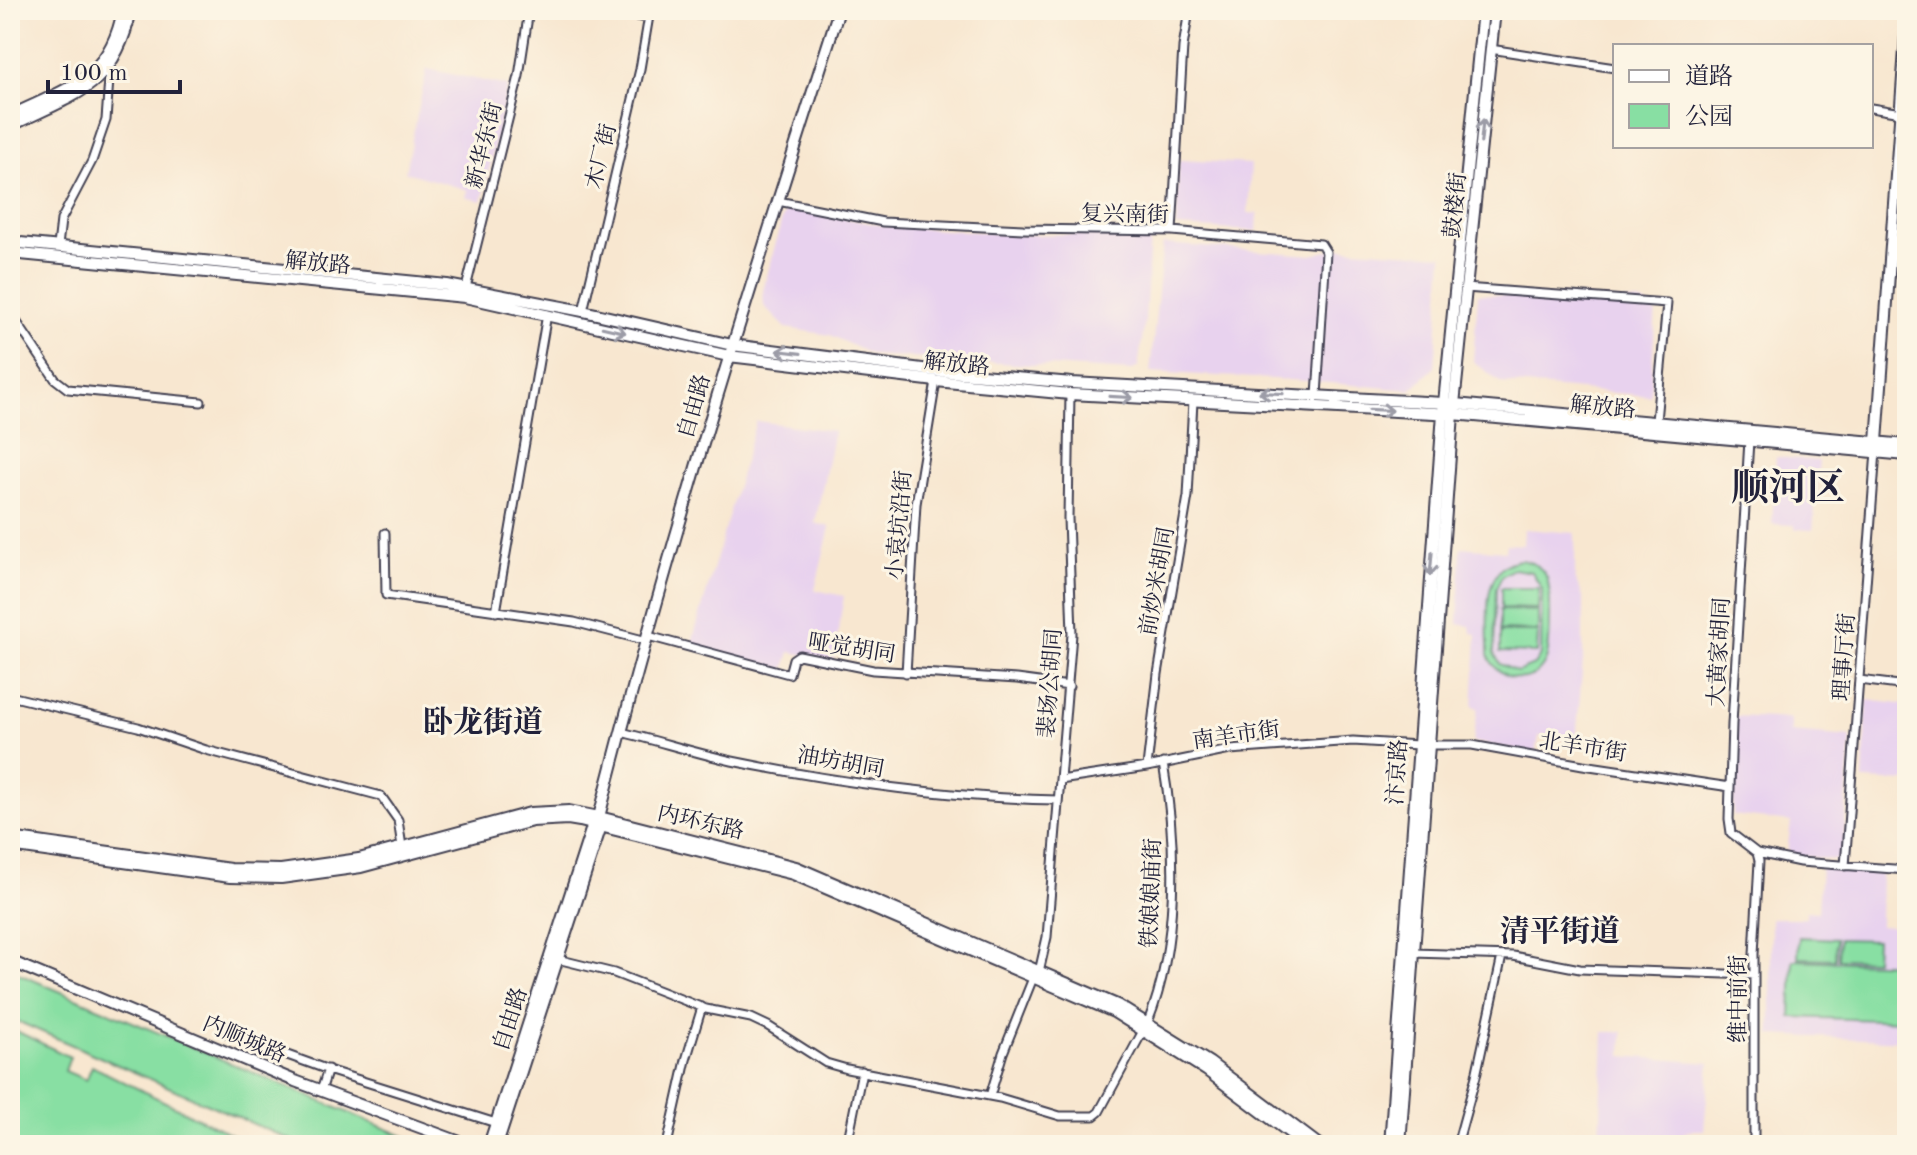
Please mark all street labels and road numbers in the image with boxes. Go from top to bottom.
street label: 新华东街 [462,100,506,191]
street label: 木厂街 [581,121,621,191]
street label: 鼓楼街 [1440,171,1470,239]
street label: 复兴南街 [1081,201,1169,227]
street label: 解放路 [284,248,352,278]
street label: 解放路 [923,349,991,379]
street label: 自由路 [673,371,715,441]
street label: 解放路 [1569,392,1637,422]
street label: 小袁坑沿街 [882,469,916,581]
street label: 前炒米胡同 [1136,525,1178,637]
street label: 大黄家胡同 [1704,596,1734,708]
street label: 理事厅街 [1829,612,1859,702]
street label: 裴场公胡同 [1034,627,1066,739]
street label: 哑觉胡同 [807,629,897,667]
street label: 南羊市街 [1191,717,1281,753]
street label: 北羊市街 [1538,728,1628,766]
street label: 汴京路 [1383,738,1411,806]
street label: 油坊胡同 [795,743,886,781]
street label: 内环东路 [655,800,746,844]
street label: 铁娘娘庙街 [1137,838,1165,948]
street label: 维中前街 [1726,955,1750,1043]
street label: 自由路 [488,984,532,1054]
street label: 内顺城路 [199,1011,290,1067]

